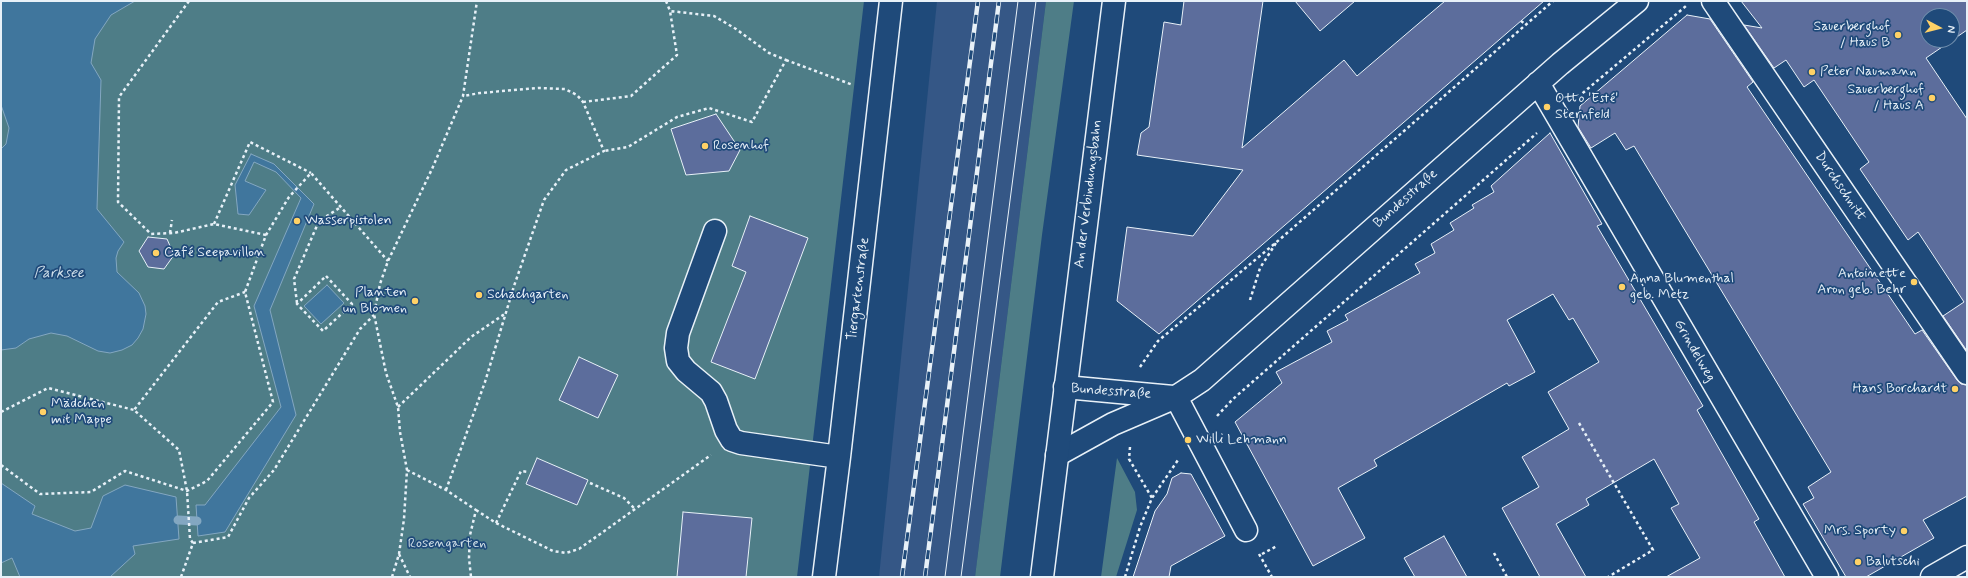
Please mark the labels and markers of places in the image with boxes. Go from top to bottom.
place label: Sauerberghof / Haus B [1813,19,1890,52]
marker: Sauerberghof / Haus B [1893,30,1903,40]
place label: Peter Naumann [1820,64,1916,80]
marker: Peter Naumann [1807,67,1817,77]
place label: Sauerberghof / Haus A [1847,82,1924,114]
place label: Otto 'Esté' Sternfeld [1555,91,1618,124]
marker: Sauerberghof / Haus A [1927,93,1937,103]
marker: Otto 'Esté' Sternfeld [1542,102,1552,112]
place label: Rosenhof [713,138,769,154]
marker: Rosenhof [700,141,710,151]
place label: Wasserpistolen [305,213,392,229]
marker: Wasserpistolen [292,216,302,226]
place label: Café Seepavillon [164,245,265,261]
marker: Café Seepavillon [151,248,161,258]
place label: Antoinette Aron geb. Behr [1817,266,1906,298]
place label: Anna Blumenthal geb. Metz [1630,271,1734,304]
marker: Antoinette Aron geb. Behr [1909,277,1919,287]
marker: Anna Blumenthal geb. Metz [1617,282,1627,292]
place label: Planten un Blomen [343,285,407,318]
place label: Schachgarten [487,287,568,303]
marker: Schachgarten [474,290,484,300]
marker: Planten un Blomen [410,296,420,306]
place label: Hans Borchardt [1853,381,1947,397]
marker: Hans Borchardt [1950,384,1960,394]
place label: Mädchen mit Mappe [51,396,112,428]
marker: Mädchen mit Mappe [38,407,48,417]
place label: Willi Lehmann [1196,432,1287,448]
marker: Willi Lehmann [1183,435,1193,445]
place label: Mrs. Sporty [1824,523,1896,539]
marker: Mrs. Sporty [1899,526,1909,536]
place label: Balutschi [1866,554,1920,570]
marker: Balutschi [1853,557,1863,567]

